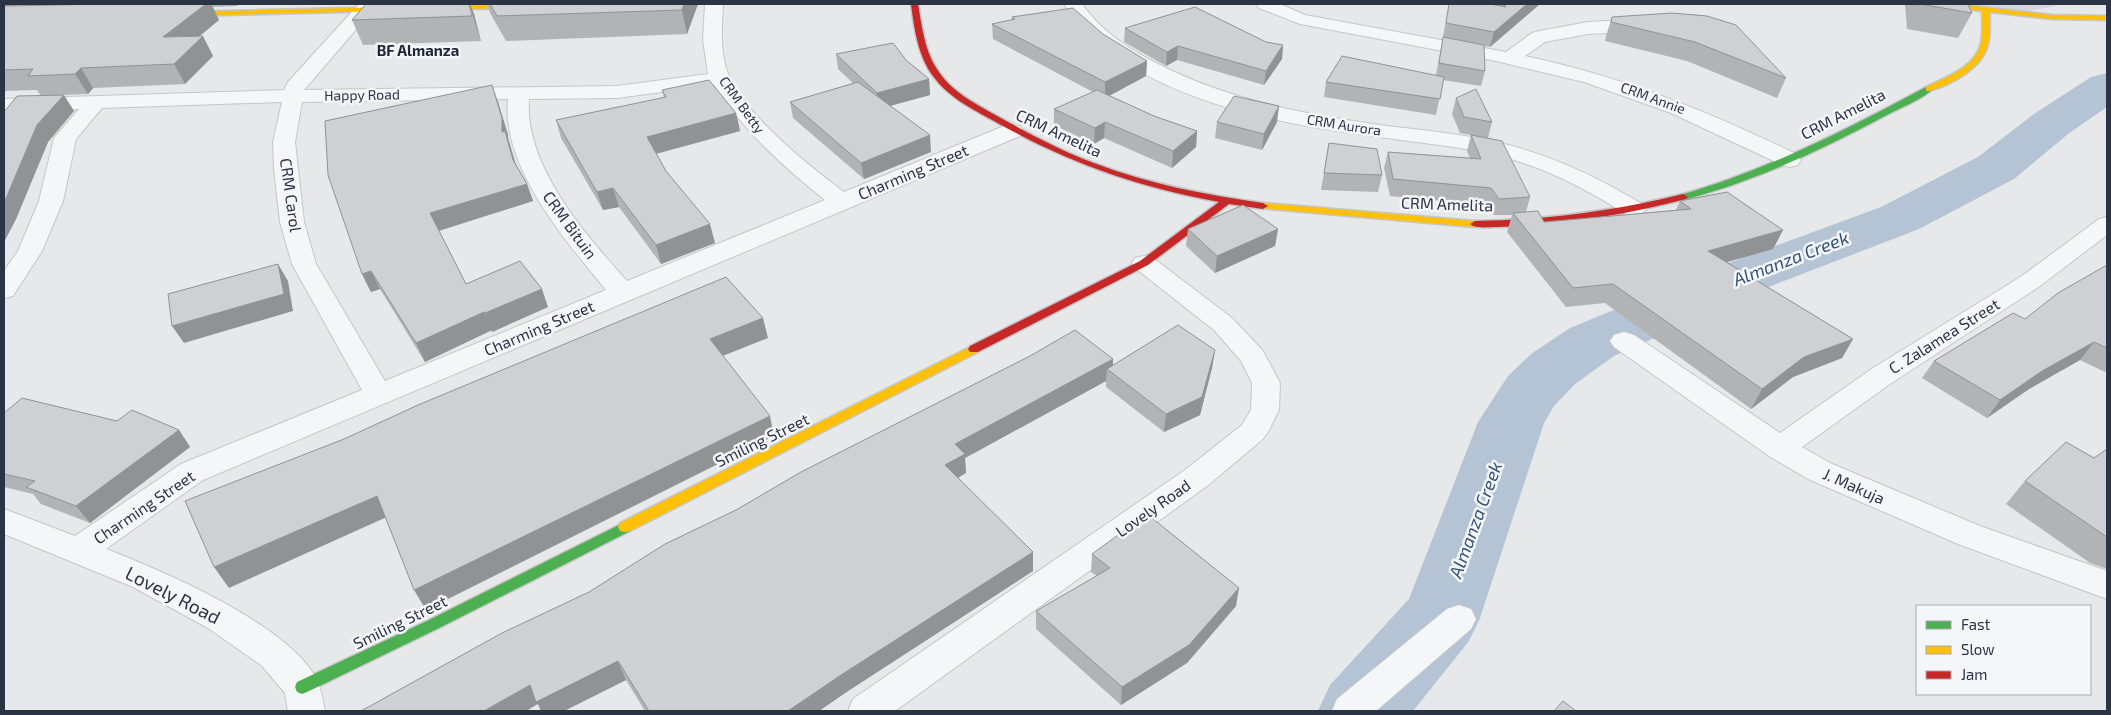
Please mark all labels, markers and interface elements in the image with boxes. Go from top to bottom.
district label: BF Almanza [377,41,459,59]
street label: CRM Betty [716,73,769,137]
street label: CRM Annie [1618,78,1688,117]
street label: CRM Amelita [1797,84,1888,143]
street label: Happy Road [324,85,400,104]
street label: CRM Amelita [1013,104,1105,161]
street label: CRM Aurora [1306,110,1382,139]
street label: Charming Street [855,140,971,203]
street label: CRM Carol [277,157,306,233]
street label: CRM Bituin [540,187,601,262]
street label: CRM Amelita [1401,192,1494,215]
water label: Almanza Creek [1729,226,1852,291]
street label: C. Zalamea Street [1885,294,2003,377]
street label: Charming Street [481,296,597,359]
street label: Smiling Street [712,409,812,470]
water label: Almanza Creek [1443,459,1506,582]
street label: J. Makuja [1820,464,1888,508]
street label: Charming Street [90,466,198,547]
street label: Lovely Road [1112,475,1194,540]
street label: Lovely Road [122,561,225,628]
street label: Smiling Street [350,591,450,652]
legend [1916,605,2091,695]
text: Fast [1961,615,1991,633]
text: Slow [1961,640,1995,658]
text: Jam [1961,665,1987,683]

